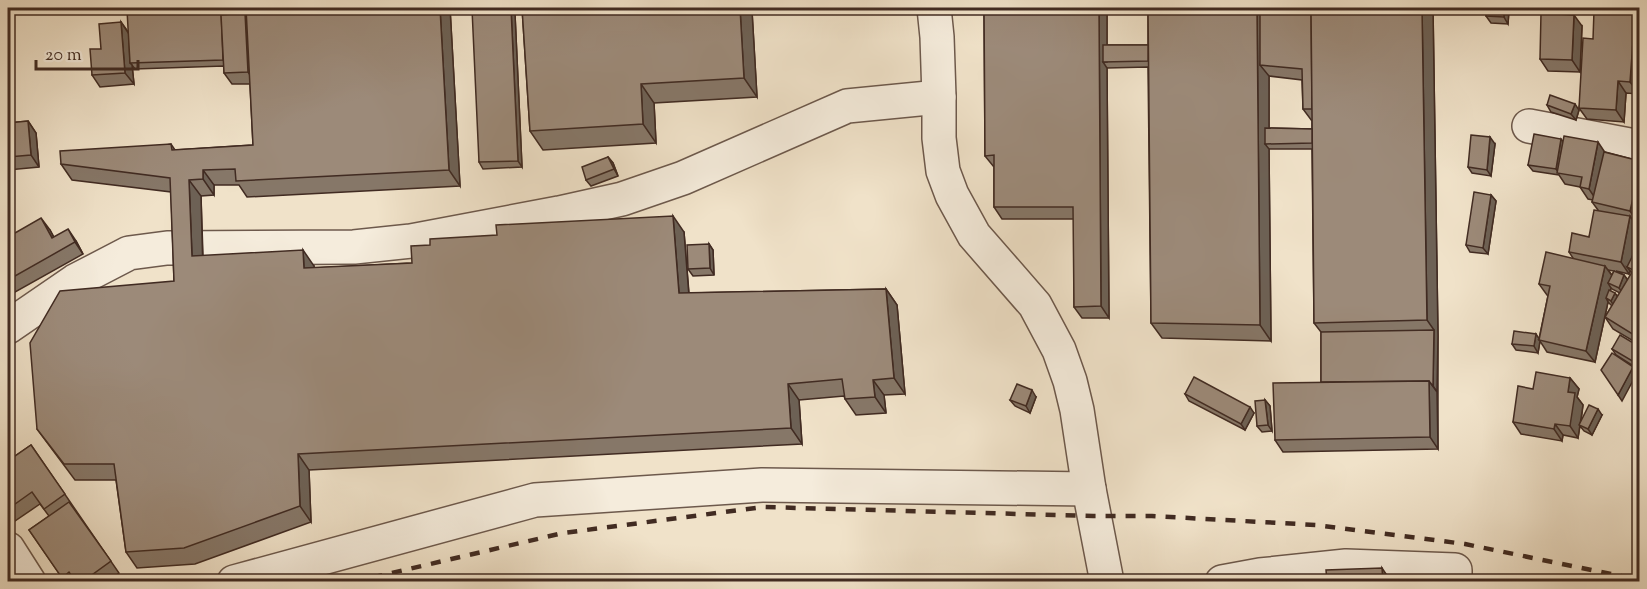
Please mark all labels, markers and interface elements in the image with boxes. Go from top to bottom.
scale bar [36,33,138,71]
text: 20 m [45,43,82,69]

